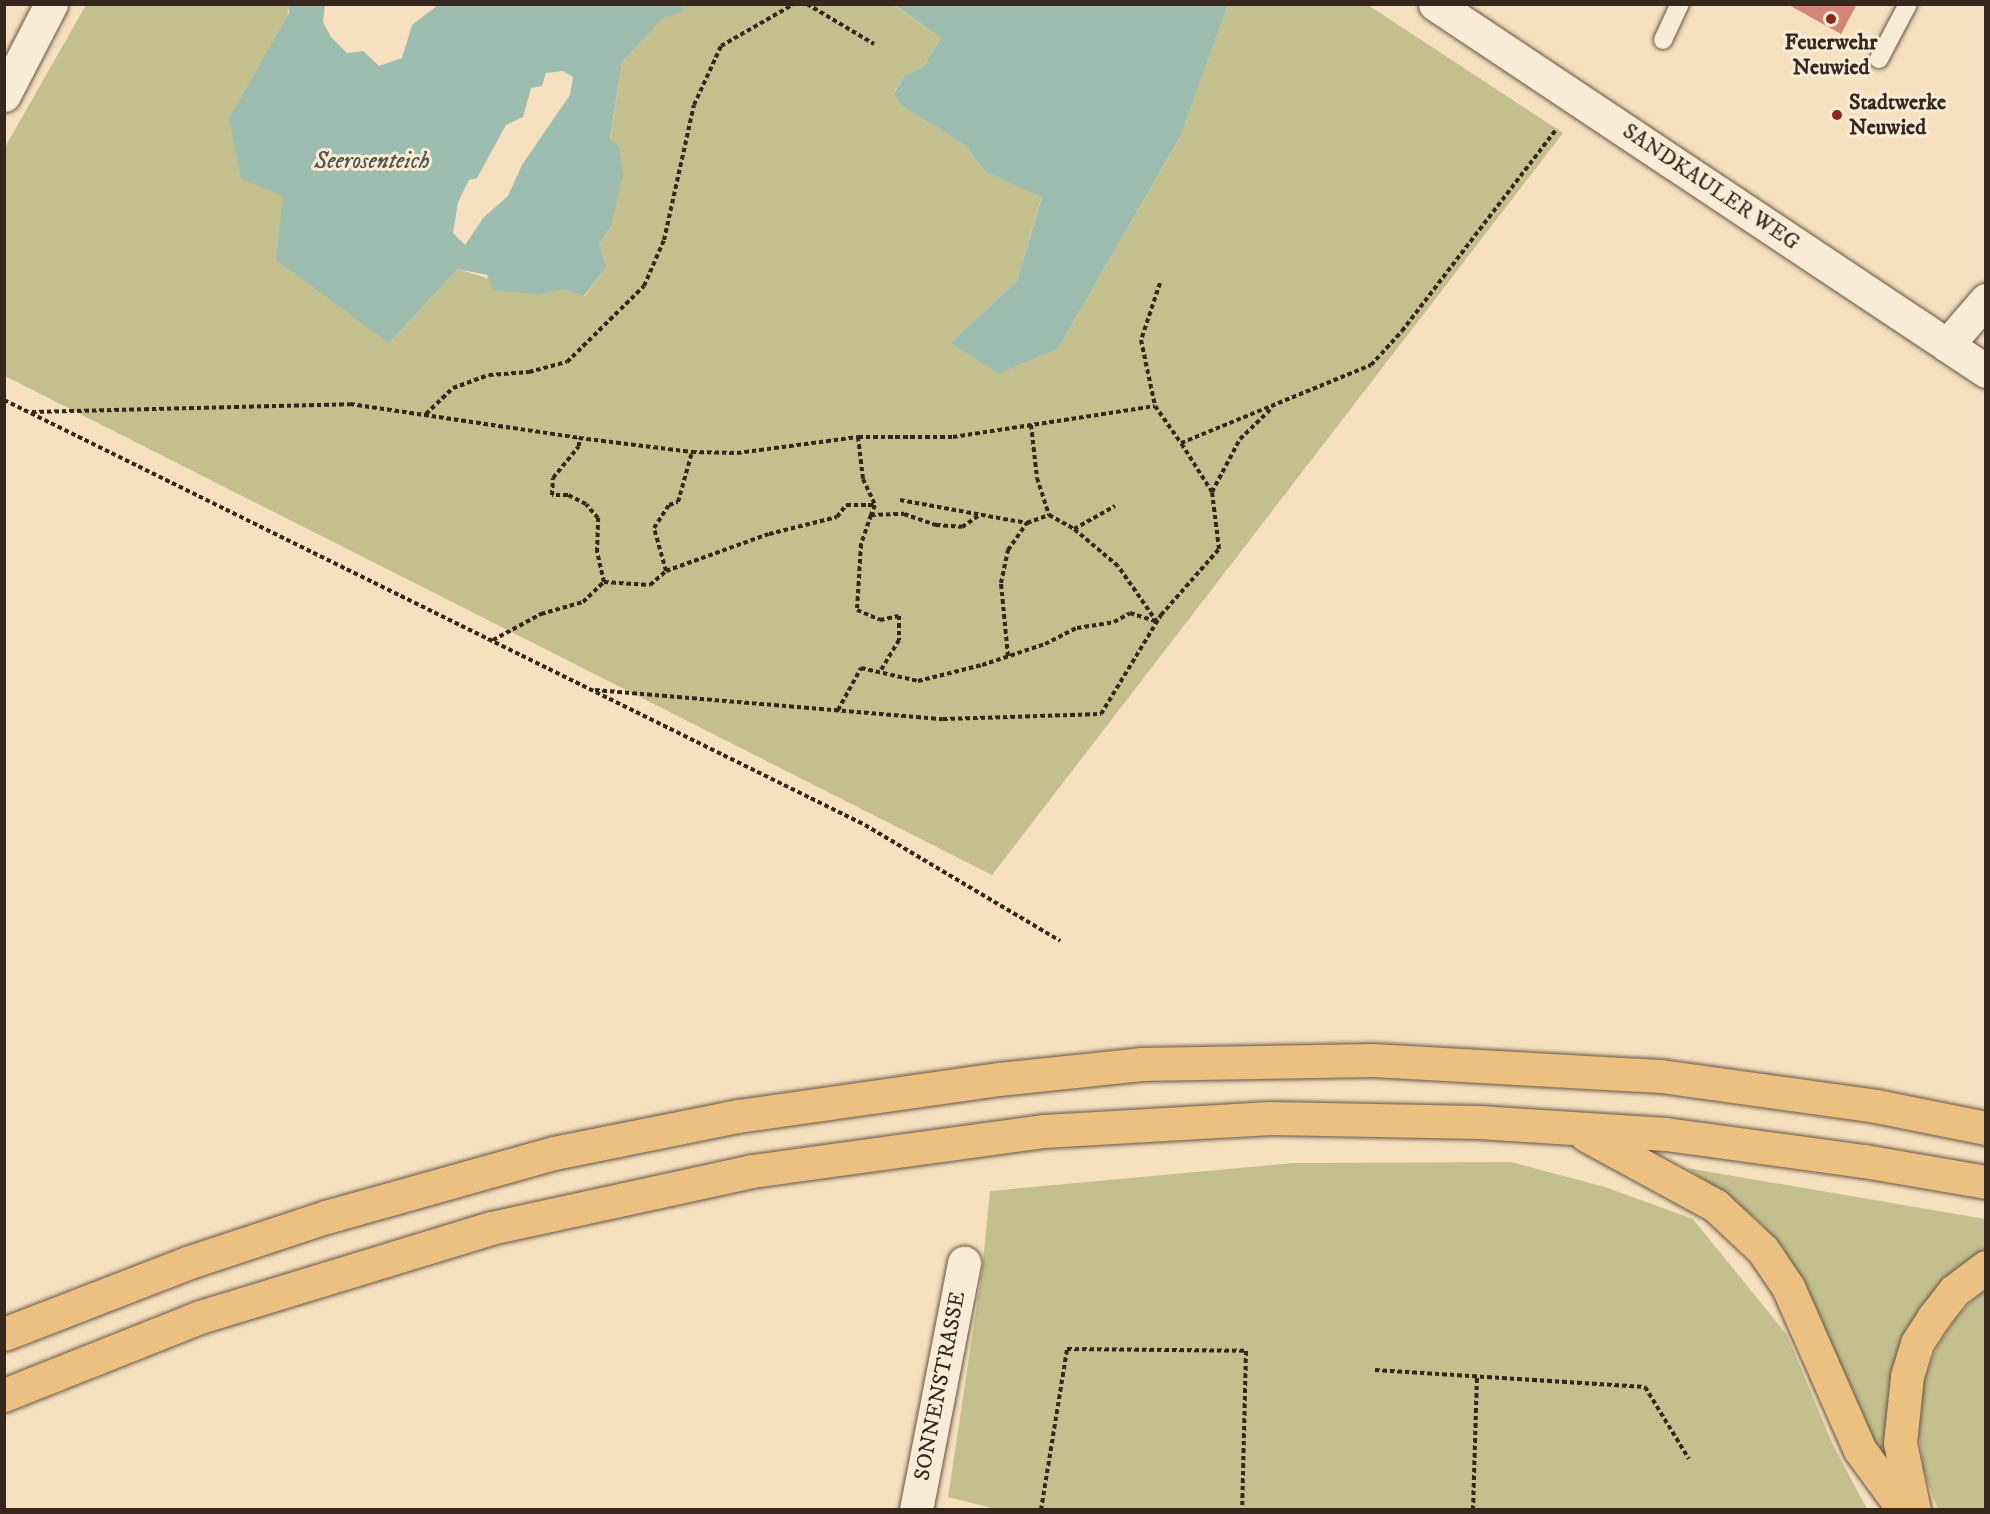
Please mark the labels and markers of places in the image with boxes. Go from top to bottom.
marker: Feuerwehr Neuwied [1824,12,1838,26]
place label: Feuerwehr Neuwied [1784,29,1878,80]
place label: Stadtwerke Neuwied [1849,89,1946,140]
marker: Stadtwerke Neuwied [1830,108,1844,122]

